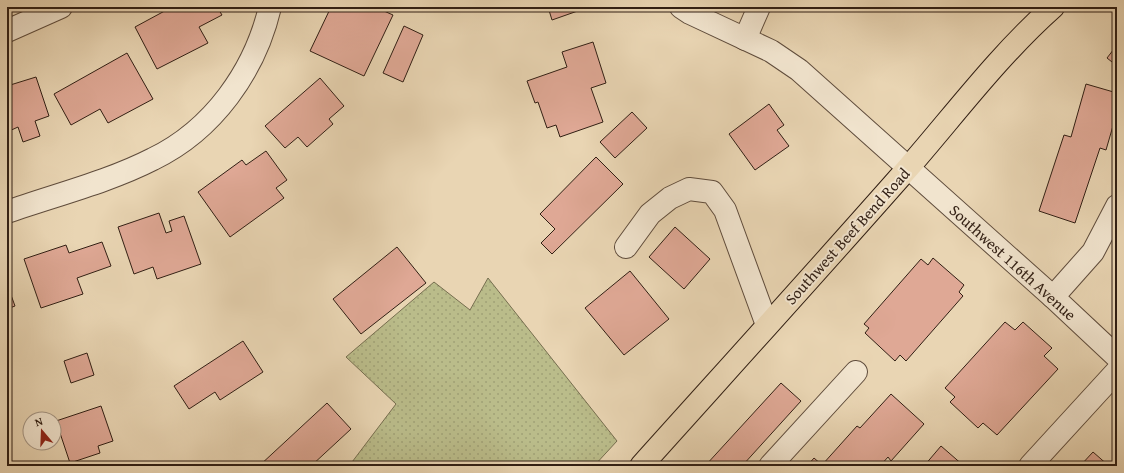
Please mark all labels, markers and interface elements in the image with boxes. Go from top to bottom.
street label: Southwest Beef Bend Road [779,162,916,310]
street label: Southwest 116th Avenue [944,198,1082,326]
north arrow [22,411,62,451]
text: N [33,413,45,430]

